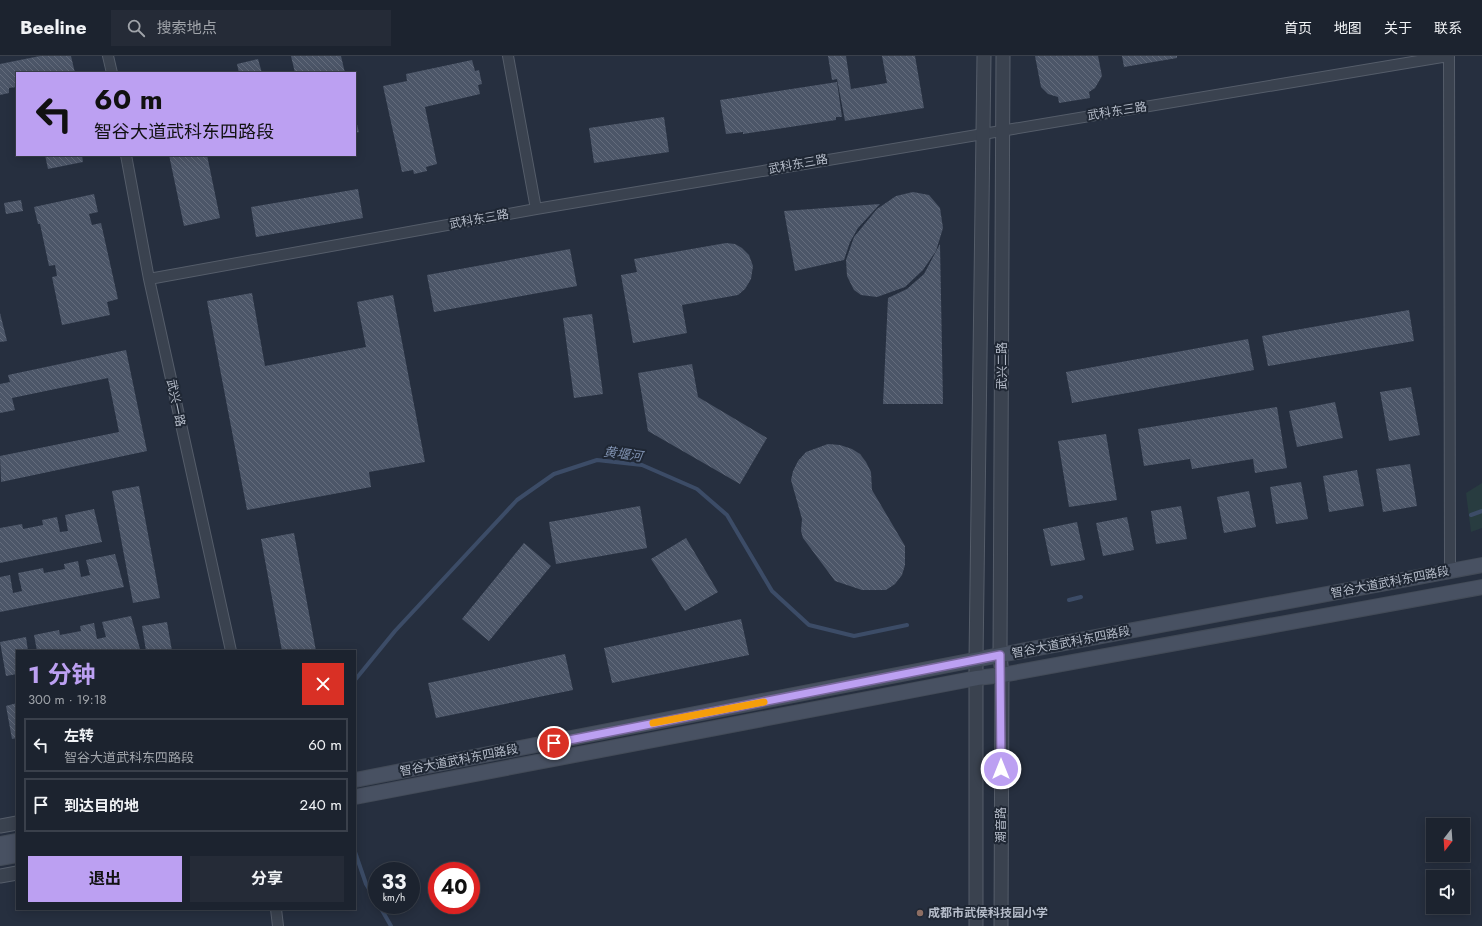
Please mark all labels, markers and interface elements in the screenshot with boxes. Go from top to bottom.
search box [111,10,391,46]
text: Beeline [20,14,87,41]
icon: search [125,17,147,39]
text: 搜索地点 [157,17,217,39]
text: 首页 [1284,18,1312,38]
text: 地图 [1334,18,1362,38]
text: 关于 [1384,18,1412,38]
text: 联系 [1434,18,1462,38]
text: 60 m [94,79,163,120]
icon: left [28,88,80,140]
street label: 武科东三路 [1086,97,1148,125]
text: 智谷大道武科东四路段 [94,119,274,145]
street label: 武科东三路 [767,150,829,178]
street label: 武科东三路 [448,205,510,233]
street label: 武兴二路 [993,342,1011,390]
street label: 武兴一路 [162,378,190,428]
water label: 黄堰河 [602,442,647,467]
street label: 智谷大道武科东四路段 [1329,562,1451,602]
street label: 智谷大道武科东四路段 [1010,622,1132,662]
text: 1 分钟 [28,657,95,692]
button: close [302,663,344,705]
text: 300 m · 19:18 [28,690,107,709]
text: 左转 [64,725,94,747]
pin [537,726,571,760]
icon: arrive [543,732,565,754]
icon: left [30,734,52,756]
text: 60 m [308,734,342,756]
street label: 智谷大道武科东四路段 [398,740,520,780]
text: 智谷大道武科东四路段 [64,748,194,767]
position arrow [980,748,1022,790]
icon: arrive [30,794,52,816]
text: 240 m [300,794,342,816]
text: 到达目的地 [64,795,139,817]
street label: 潮音路 [992,807,1010,843]
north arrow [1426,818,1470,862]
map controls [1426,818,1470,914]
button: 退出 [28,856,182,902]
button: 分享 [190,856,344,902]
speed limit sign: 40 [428,862,480,914]
text: 33 [382,868,406,897]
button: sound [1426,870,1470,914]
text: km/h [383,890,405,905]
place label: 成都市武侯科技园小学 [928,904,1048,922]
marker: 成都市武侯科技园小学 [915,908,925,918]

